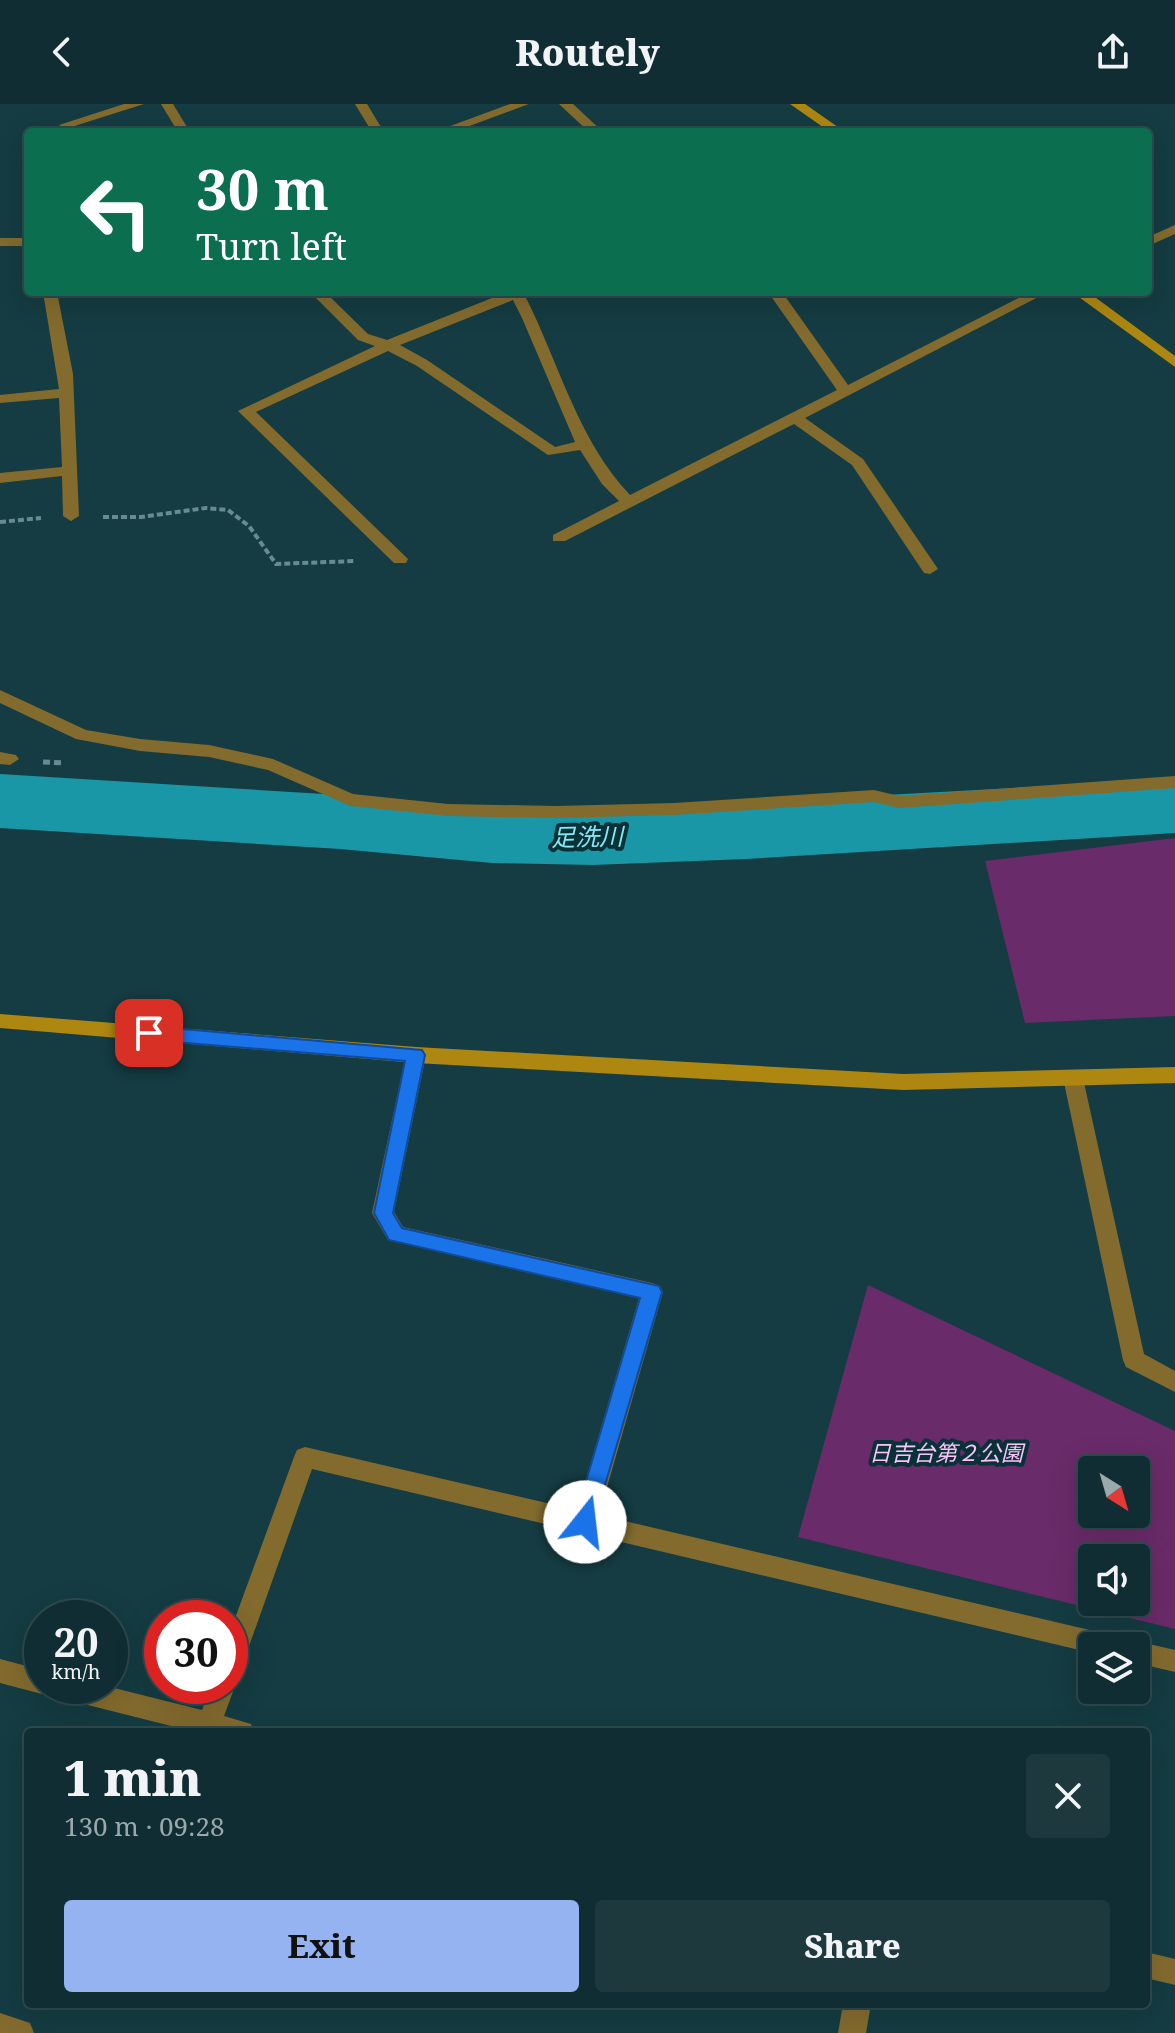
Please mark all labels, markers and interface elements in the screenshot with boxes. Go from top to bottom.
text: Routely [515,28,660,77]
icon: back [40,30,84,74]
icon: share [1091,30,1135,74]
text: 30 m [196,150,329,226]
icon: left [64,160,168,264]
text: Turn left [196,222,347,271]
water label: 足洗川 [551,819,626,853]
pin [115,999,183,1067]
icon: arrive [127,1011,171,1055]
park label: 日吉台第２公園 [869,1437,1026,1467]
north arrow [1078,1456,1150,1528]
map controls [1078,1456,1150,1704]
position arrow [543,1480,627,1564]
button: sound [1078,1544,1150,1616]
speed limit sign: 30 [144,1600,248,1704]
text: 20 [53,1614,99,1669]
button: layers [1078,1632,1150,1704]
text: km/h [51,1658,101,1685]
text: 1 min [64,1745,202,1810]
button: close [1026,1754,1110,1838]
text: 130 m · 09:28 [64,1808,225,1844]
button: Exit [64,1900,579,1992]
button: Share [595,1900,1110,1992]

